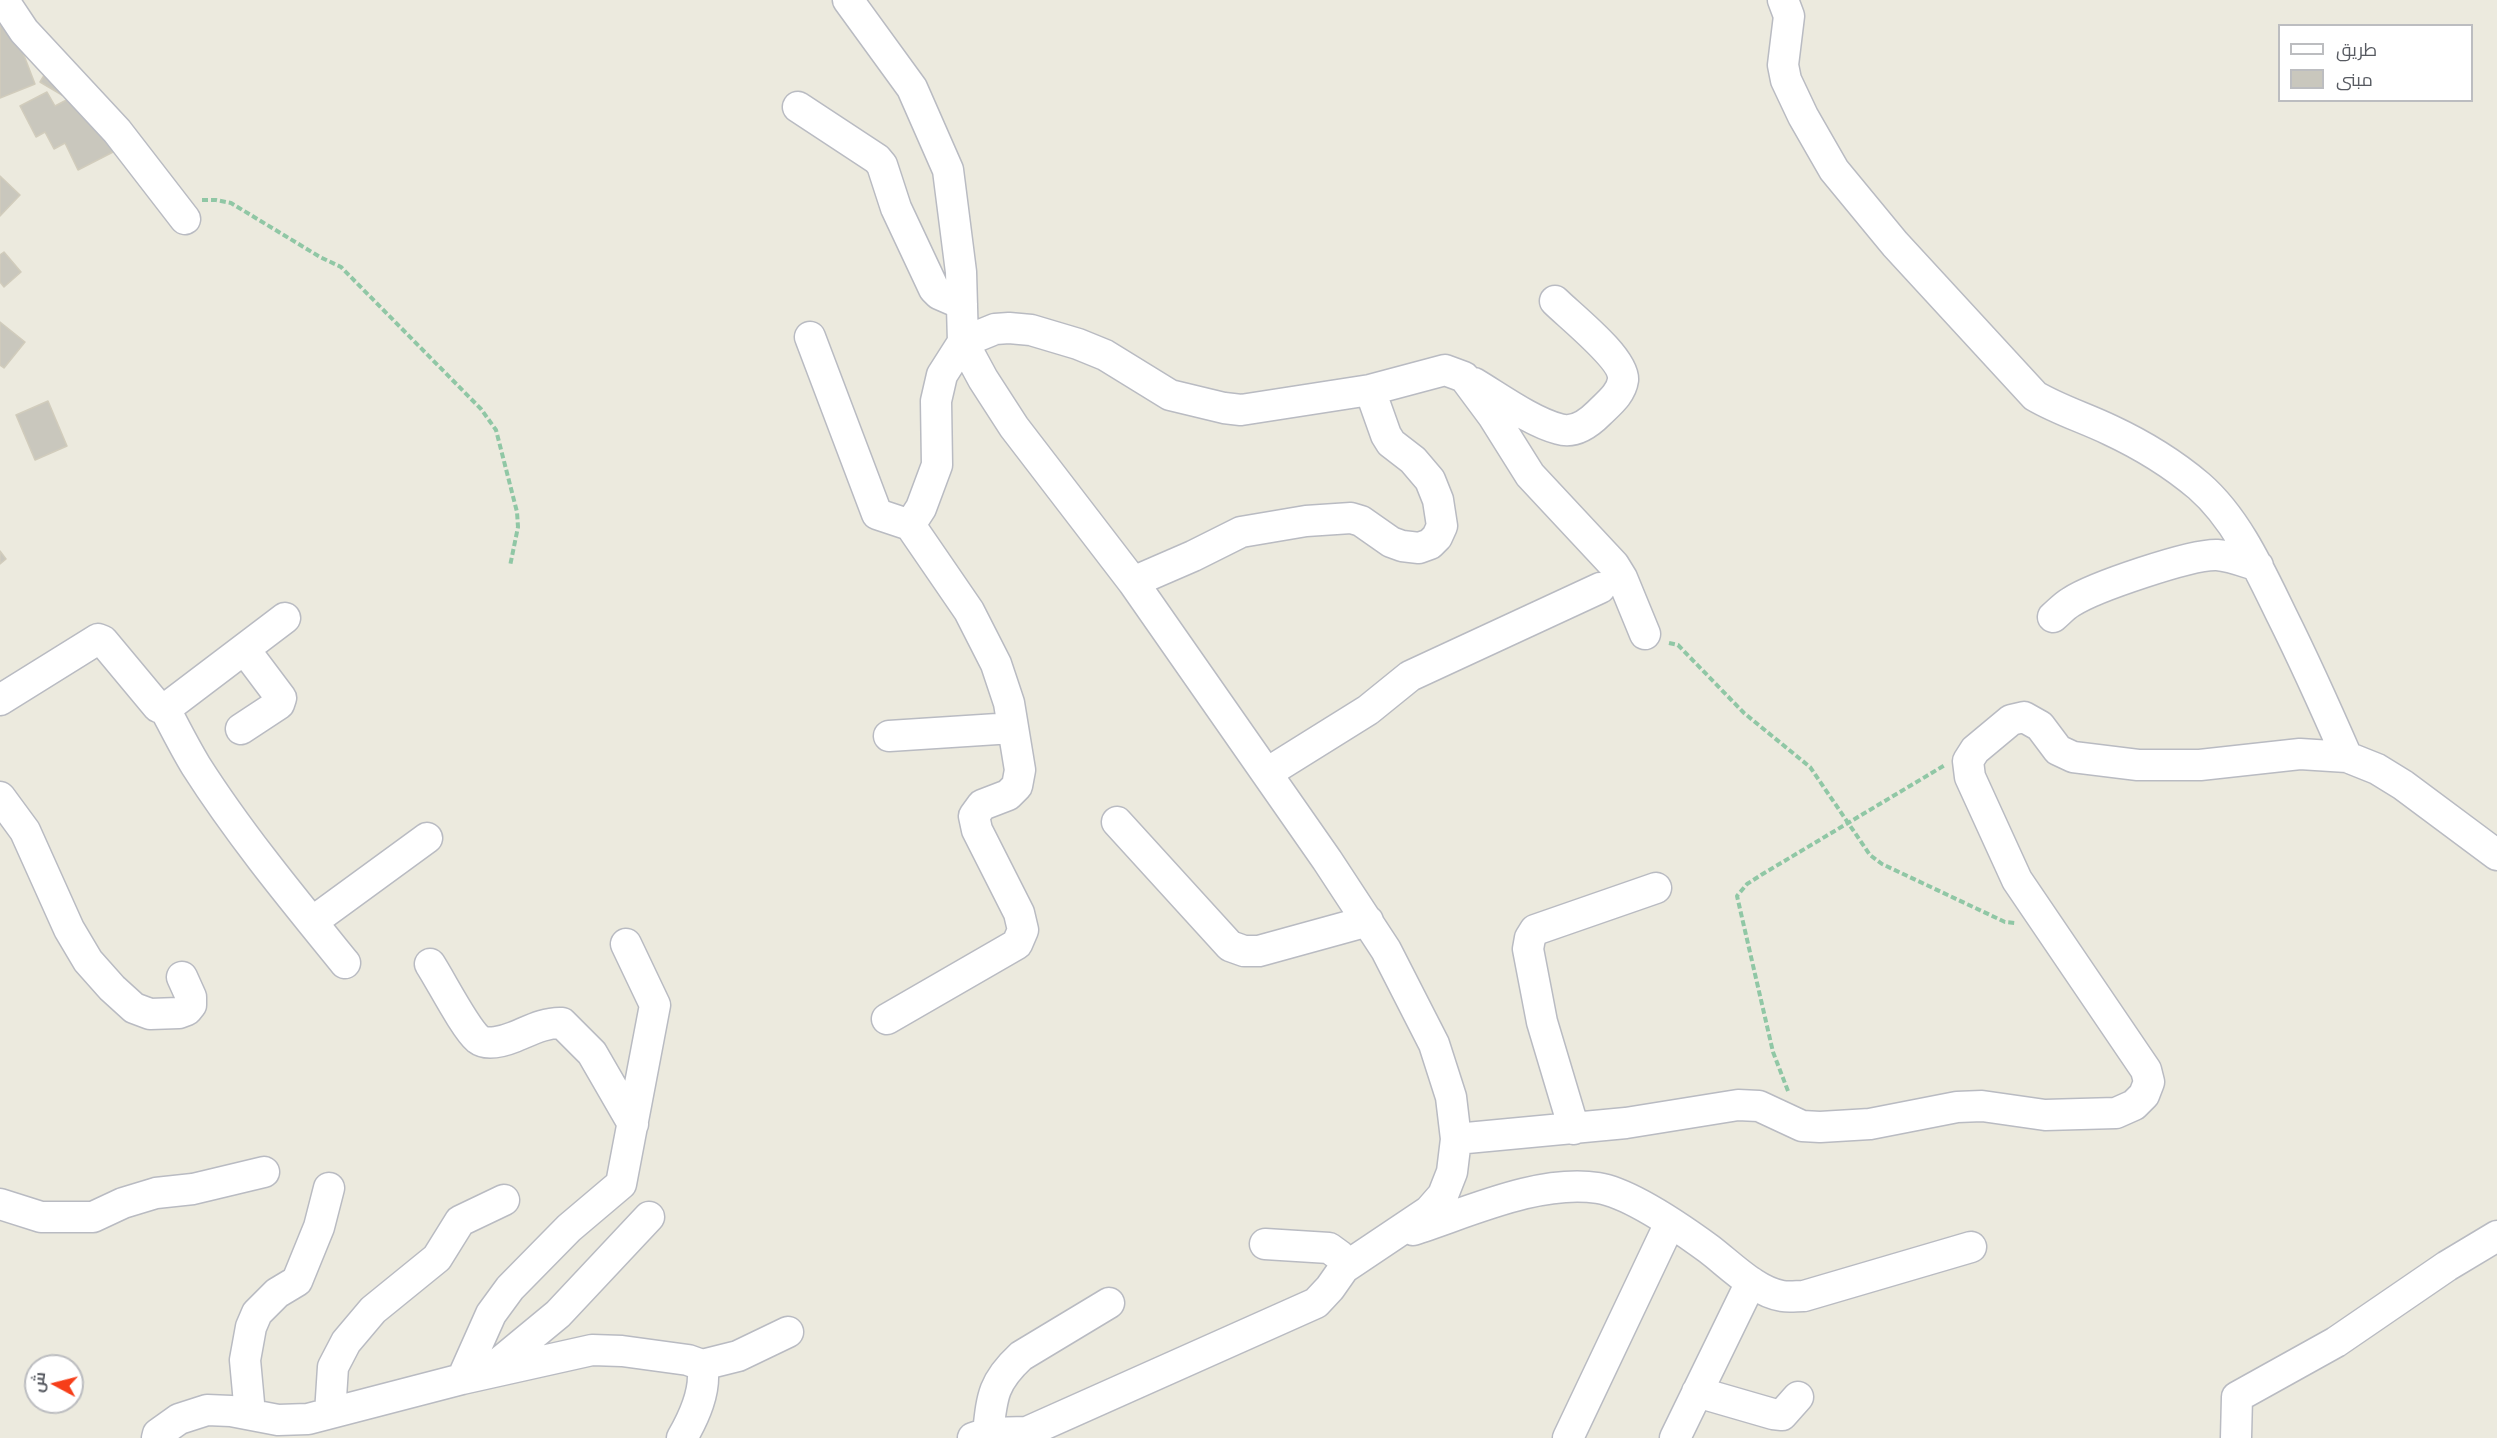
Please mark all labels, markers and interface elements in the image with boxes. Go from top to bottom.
legend [2278,24,2473,102]
text: طريق [2336,38,2377,60]
text: مبنى [2336,68,2373,90]
north arrow [24,1354,84,1414]
text: ش [27,1371,48,1393]

